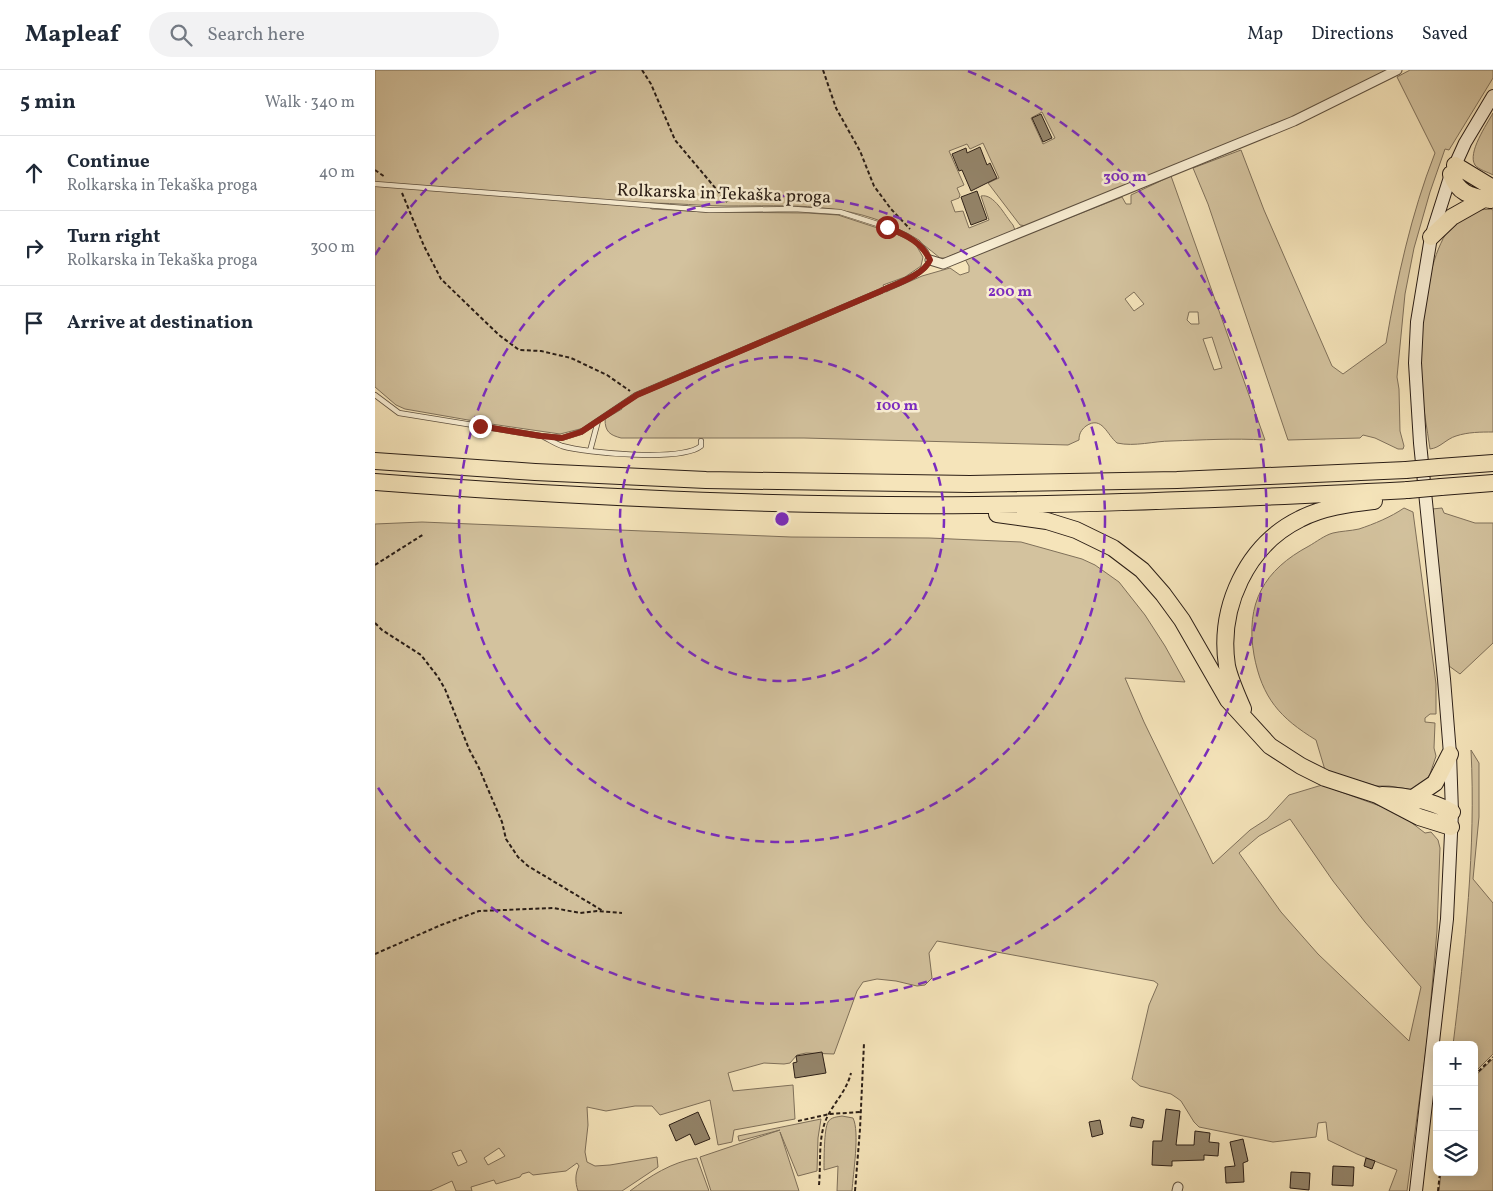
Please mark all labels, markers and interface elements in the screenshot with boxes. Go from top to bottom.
search box [149,12,499,57]
text: Mapleaf [25,18,119,52]
icon: search [167,21,195,49]
text: Search here [207,22,305,48]
text: Map [1247,22,1283,47]
text: Directions [1311,22,1394,47]
text: Saved [1422,22,1468,47]
text: 5 min [20,88,76,117]
text: Walk · 340 m [265,92,355,114]
text: Continue [67,149,150,175]
icon: ahead [20,159,48,187]
text: 40 m [319,162,355,184]
text: 300 m [1103,167,1147,188]
text: Rolkarska in Tekaška proga [67,175,258,197]
street label: Rolkarska in Tekaška proga [616,178,832,211]
route start [876,216,899,239]
text: Turn right [67,224,160,250]
icon: right [20,234,48,262]
text: 300 m [310,237,355,259]
text: Rolkarska in Tekaška proga [67,250,258,272]
text: 200 m [988,282,1032,303]
icon: arrive [20,309,48,337]
text: Arrive at destination [67,310,253,336]
text: 100 m [876,396,919,417]
route end [469,415,492,438]
centre of rings [773,510,791,528]
map controls [1433,1041,1478,1176]
button: + [1433,1041,1478,1086]
button: − [1433,1086,1478,1131]
button: layers [1433,1131,1478,1176]

